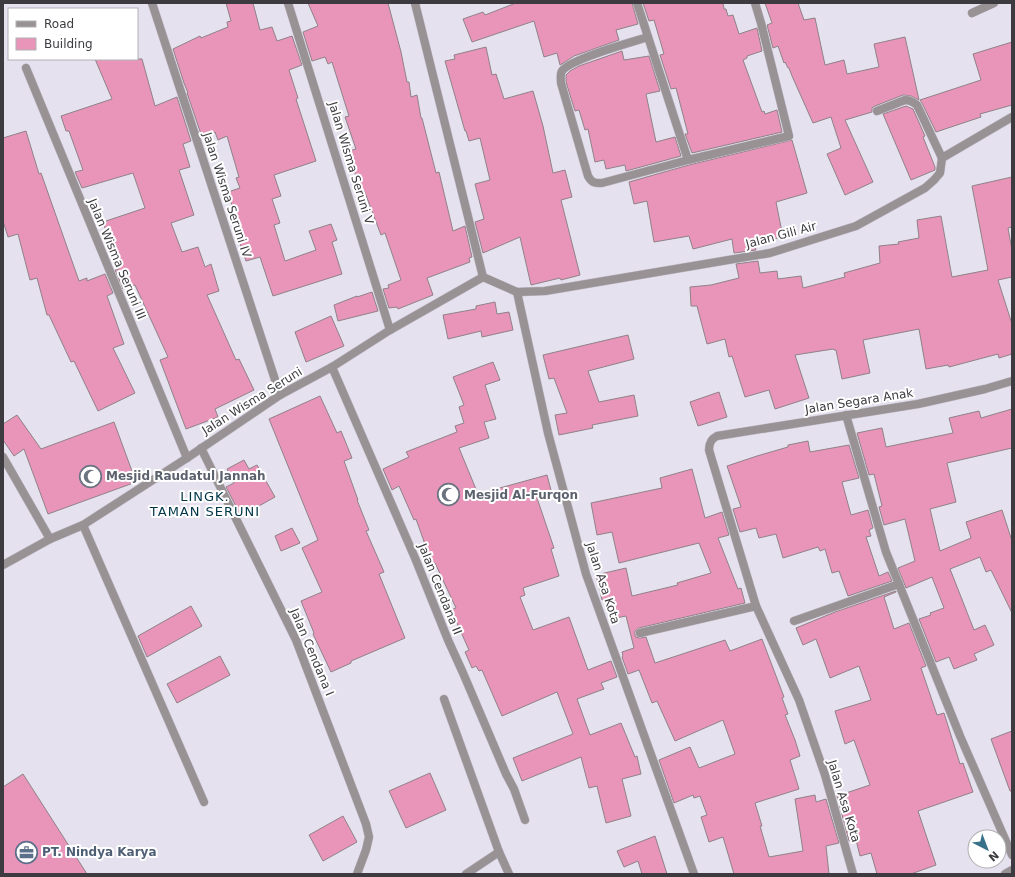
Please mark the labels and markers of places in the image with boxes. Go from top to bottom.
mosque icon: Mesjid Raudatul Jannah [78,463,104,489]
place label: Mesjid Raudatul Jannah [106,469,266,483]
mosque icon: Mesjid Al-Furqon [435,482,461,508]
place label: Mesjid Al-Furqon [464,488,578,502]
office icon: PT. Nindya Karya [14,839,40,865]
place label: PT. Nindya Karya [42,845,157,859]

